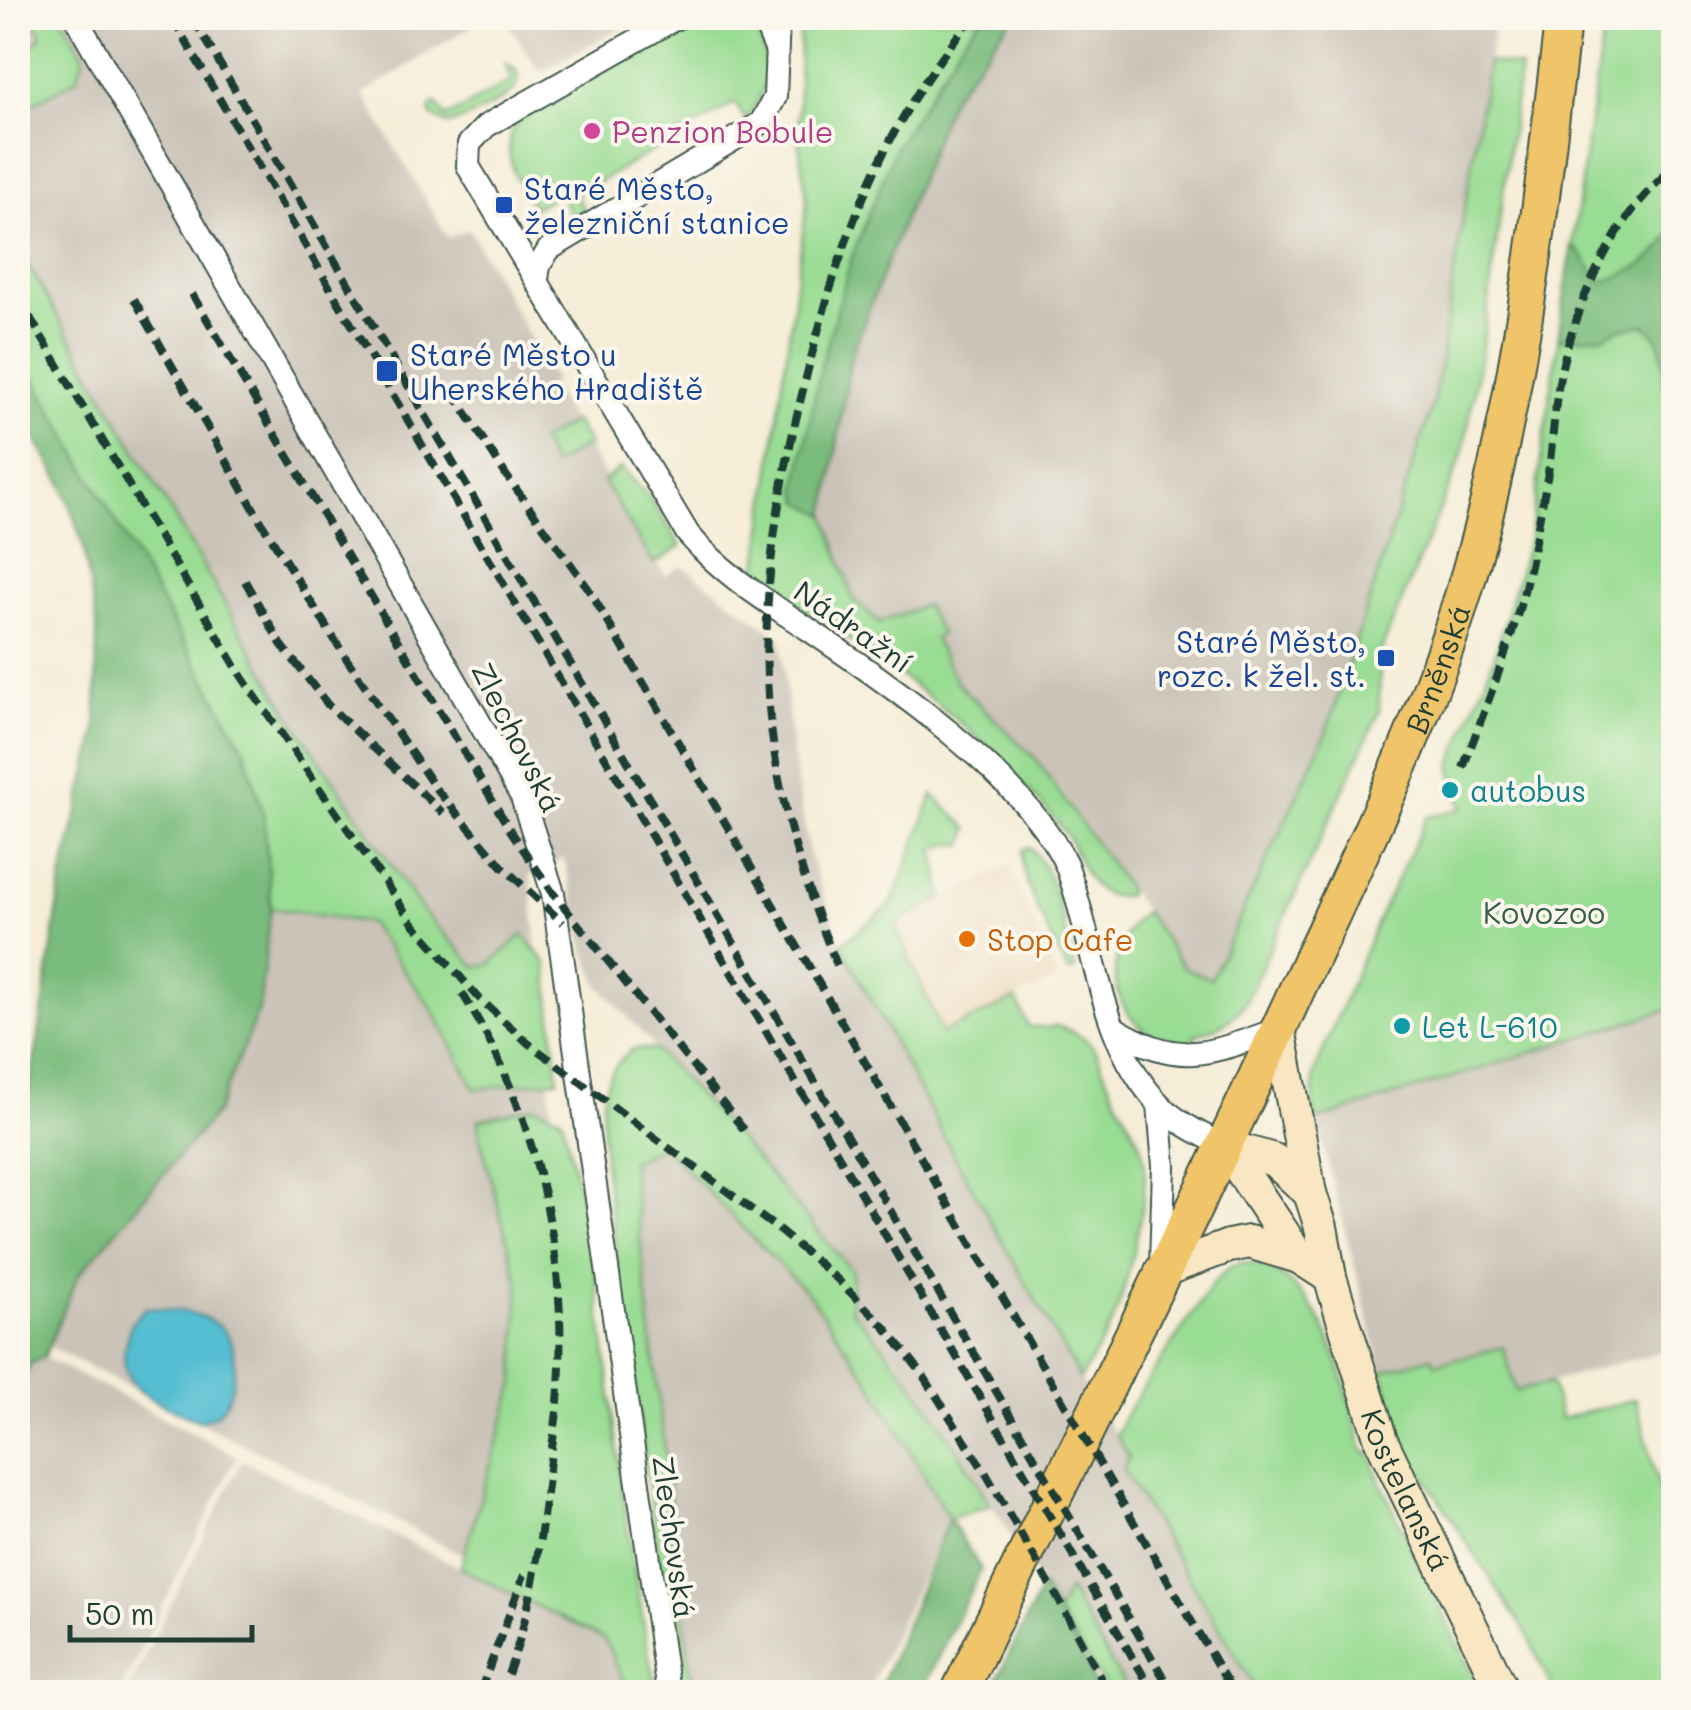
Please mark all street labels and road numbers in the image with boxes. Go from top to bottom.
street label: Nádražní [787,571,921,681]
street label: Brněnská [1395,599,1479,739]
street label: Zlechovská [463,655,573,819]
street label: Kostelanská [1353,1404,1461,1577]
street label: Zlechovská [644,1453,706,1621]

